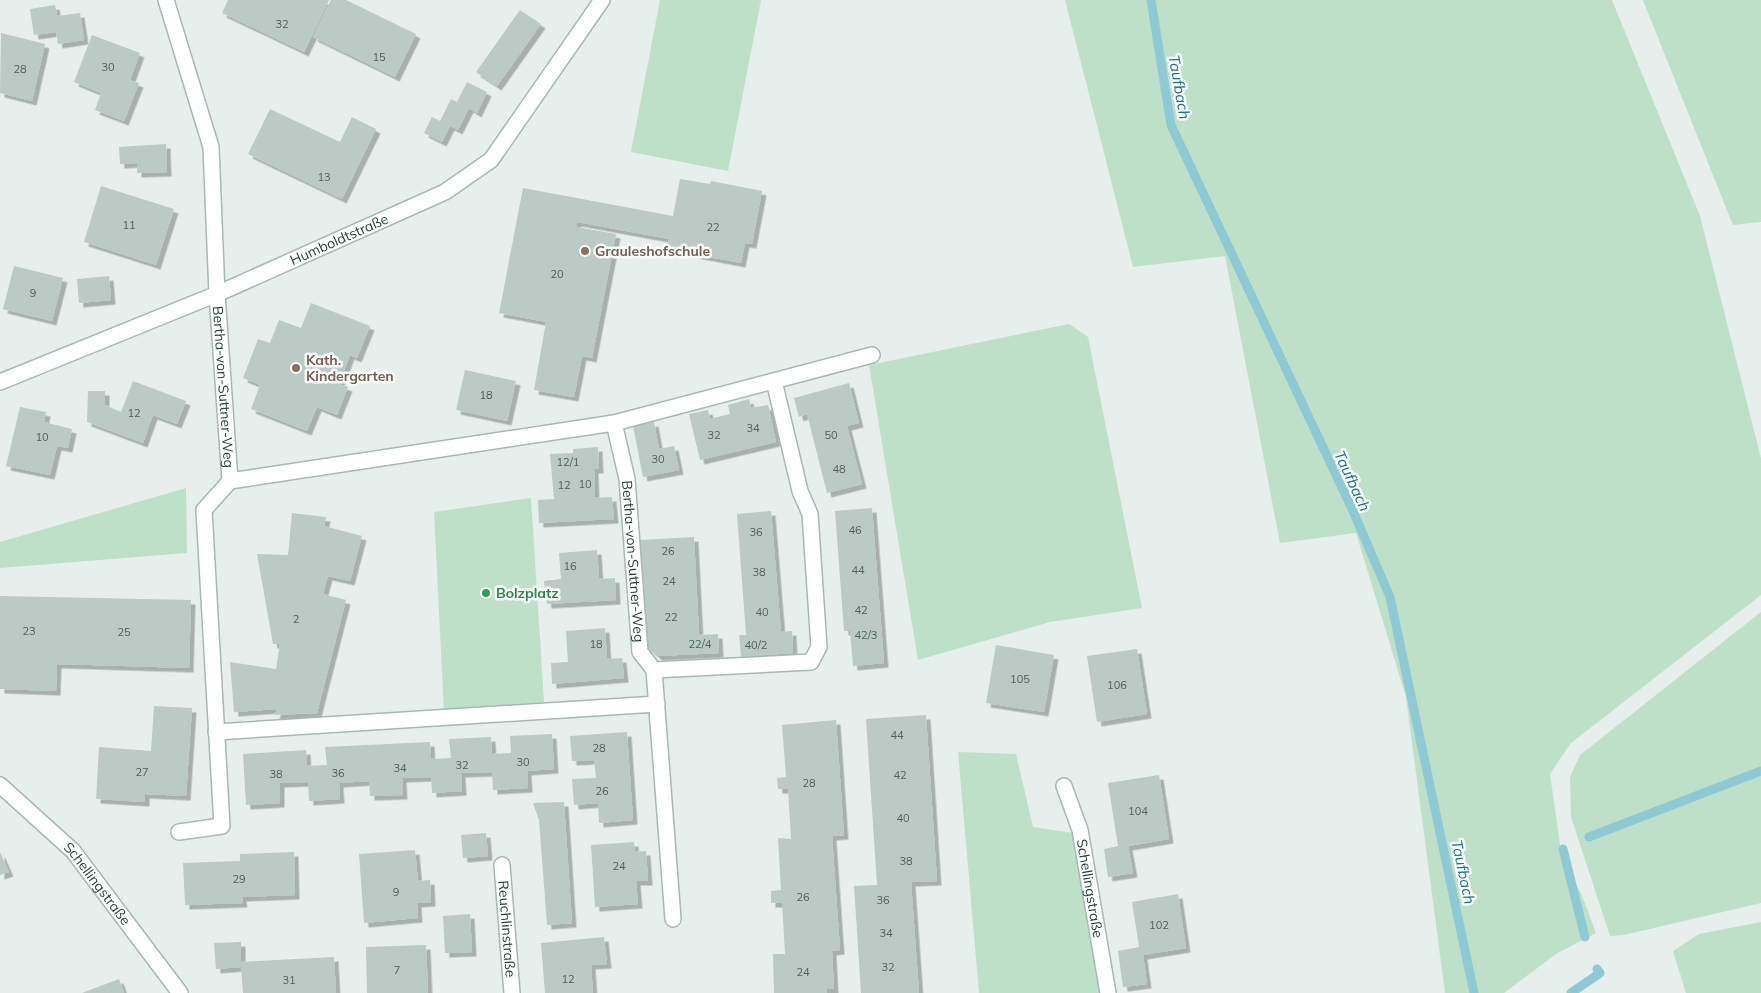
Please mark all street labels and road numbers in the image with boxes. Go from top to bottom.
street label: Humboldtstraße [287,210,391,269]
street label: Bertha-von-Suttner-Weg [209,305,238,469]
street label: Bertha-von-Suttner-Weg [618,480,648,643]
street label: Schellingstraße [60,838,135,929]
street label: Schellingstraße [1073,838,1107,939]
street label: Reuchlinstraße [494,880,520,978]

